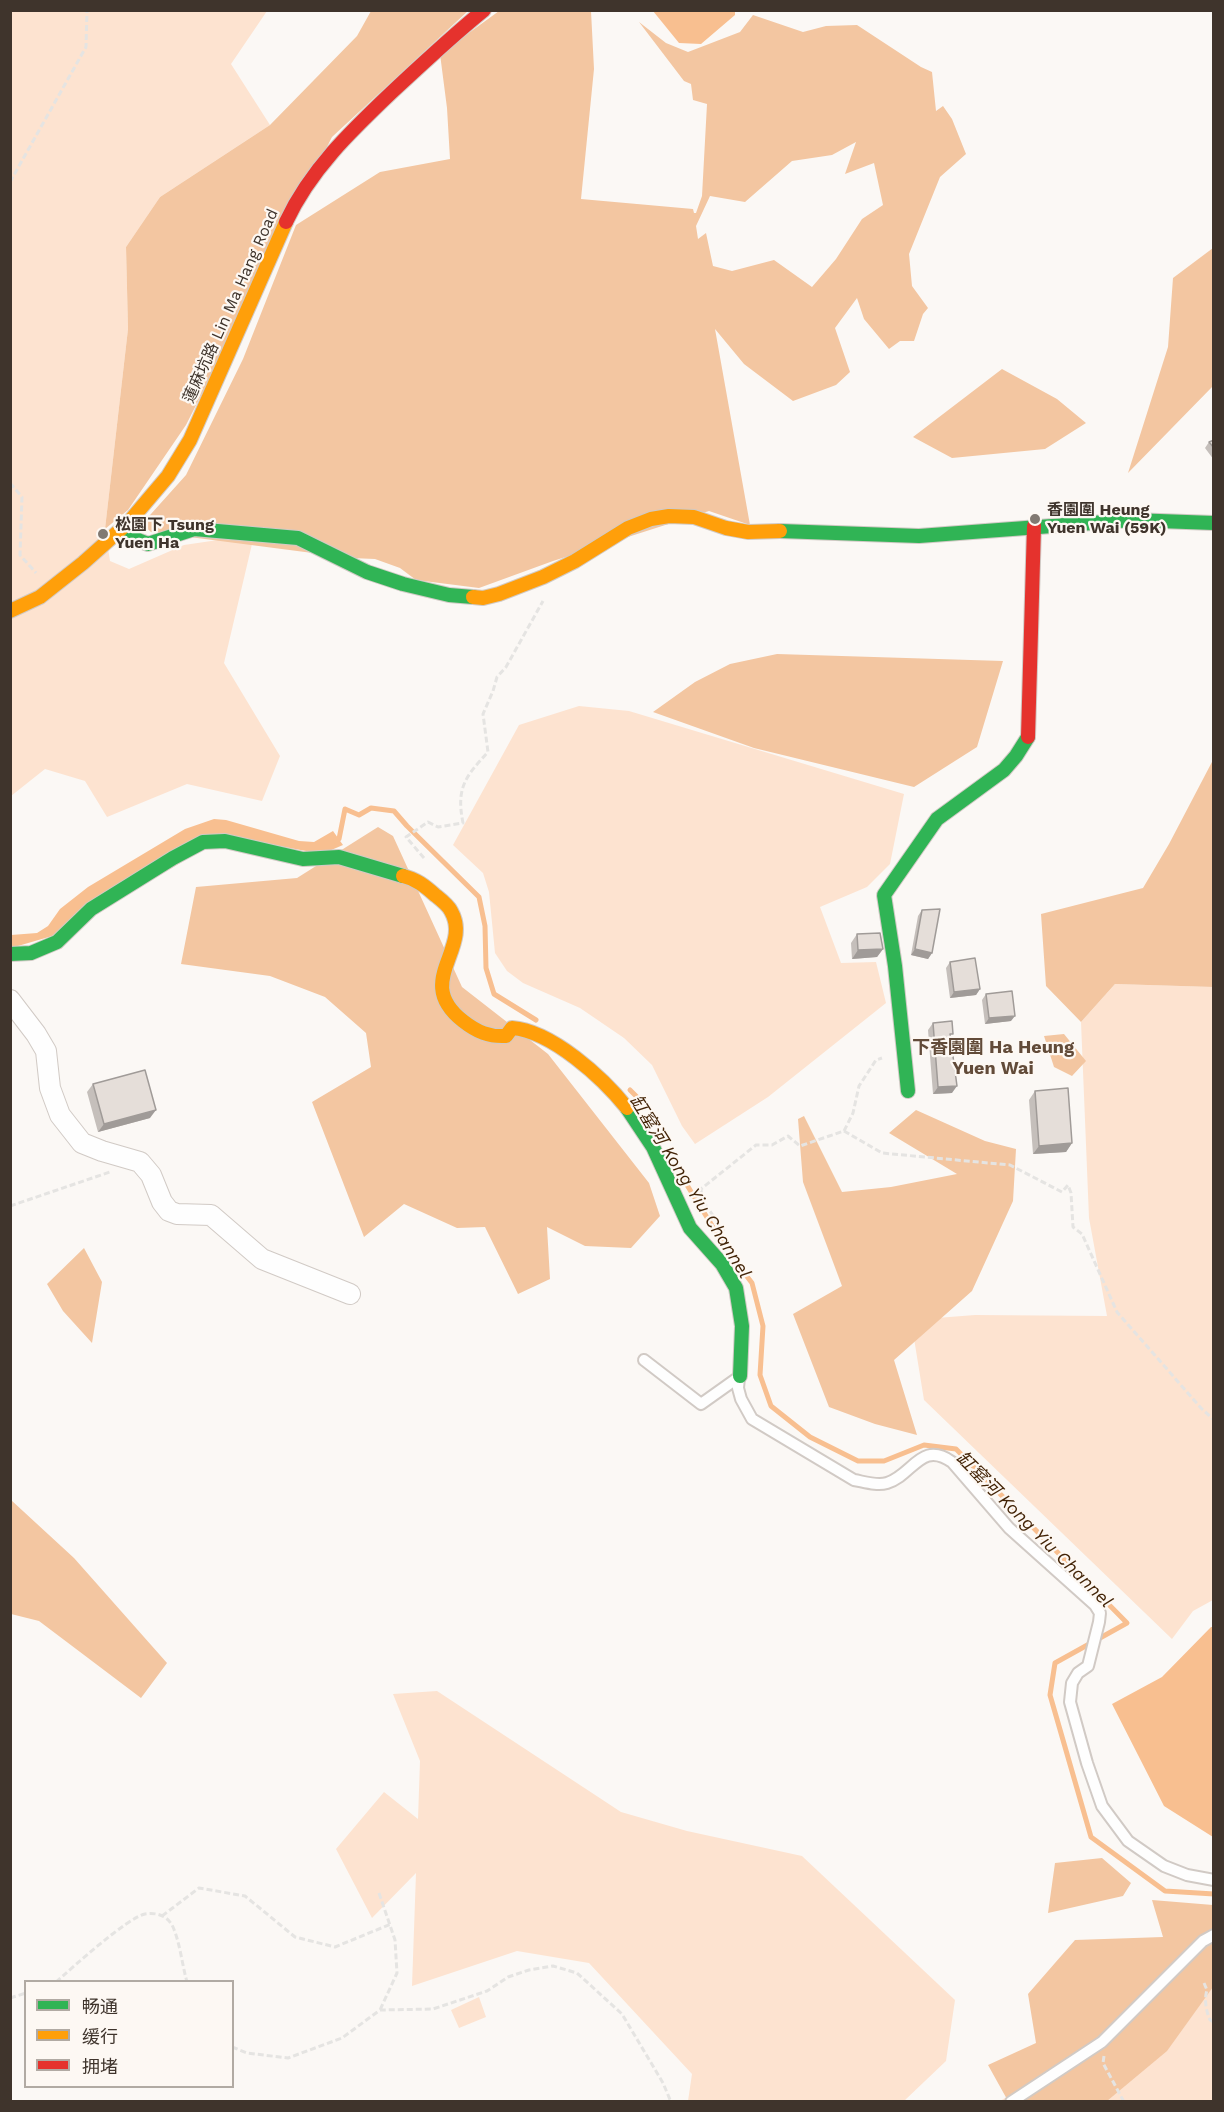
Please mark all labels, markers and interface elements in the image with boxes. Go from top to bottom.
street label: 蓮麻坑路 Lin Ma Hang Road [179,206,283,406]
place label: 香園圍 Heung Yuen Wai (59K) [1047,500,1167,538]
marker: 香園圍 Heung Yuen Wai (59K) [1028,512,1042,526]
place label: 松園下 Tsung Yuen Ha [115,515,214,553]
marker: 松園下 Tsung Yuen Ha [96,527,110,541]
district label: 下香園圍 Ha Heung Yuen Wai [912,1037,1074,1080]
water label: 缸窰河 Kong Yiu Channel [625,1091,755,1283]
water label: 缸窰河 Kong Yiu Channel [951,1447,1117,1613]
legend [24,1980,234,2088]
text: 畅通 [82,1996,118,2017]
text: 缓行 [82,2026,118,2047]
text: 拥堵 [82,2056,118,2077]

